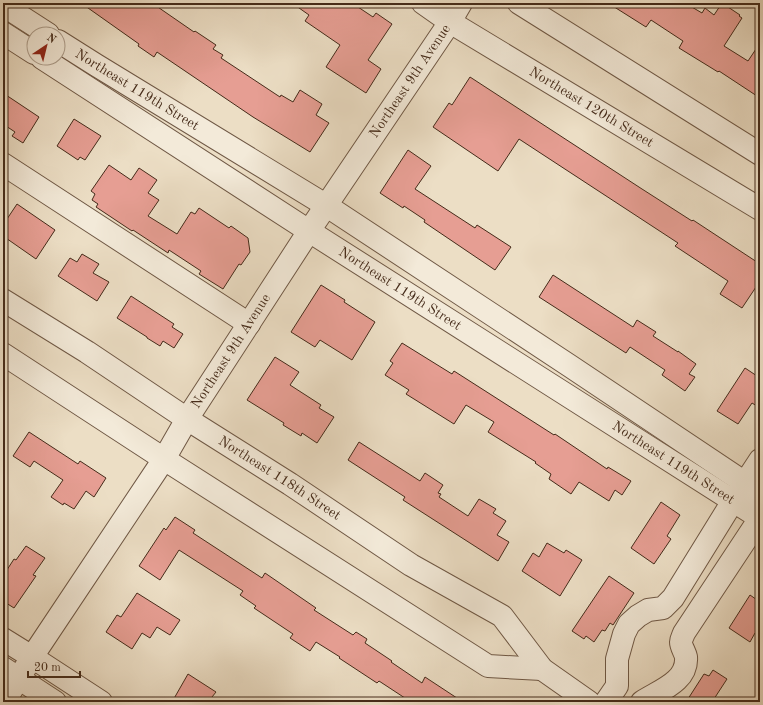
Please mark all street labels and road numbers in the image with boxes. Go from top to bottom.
street label: Northeast 9th Avenue [367,22,453,140]
street label: Northeast 119th Street [73,47,201,133]
street label: Northeast 120th Street [527,64,656,150]
street label: Northeast 119th Street [336,245,464,333]
street label: Northeast 9th Avenue [189,291,273,411]
street label: Northeast 119th Street [610,419,737,507]
street label: Northeast 118th Street [216,434,343,523]

